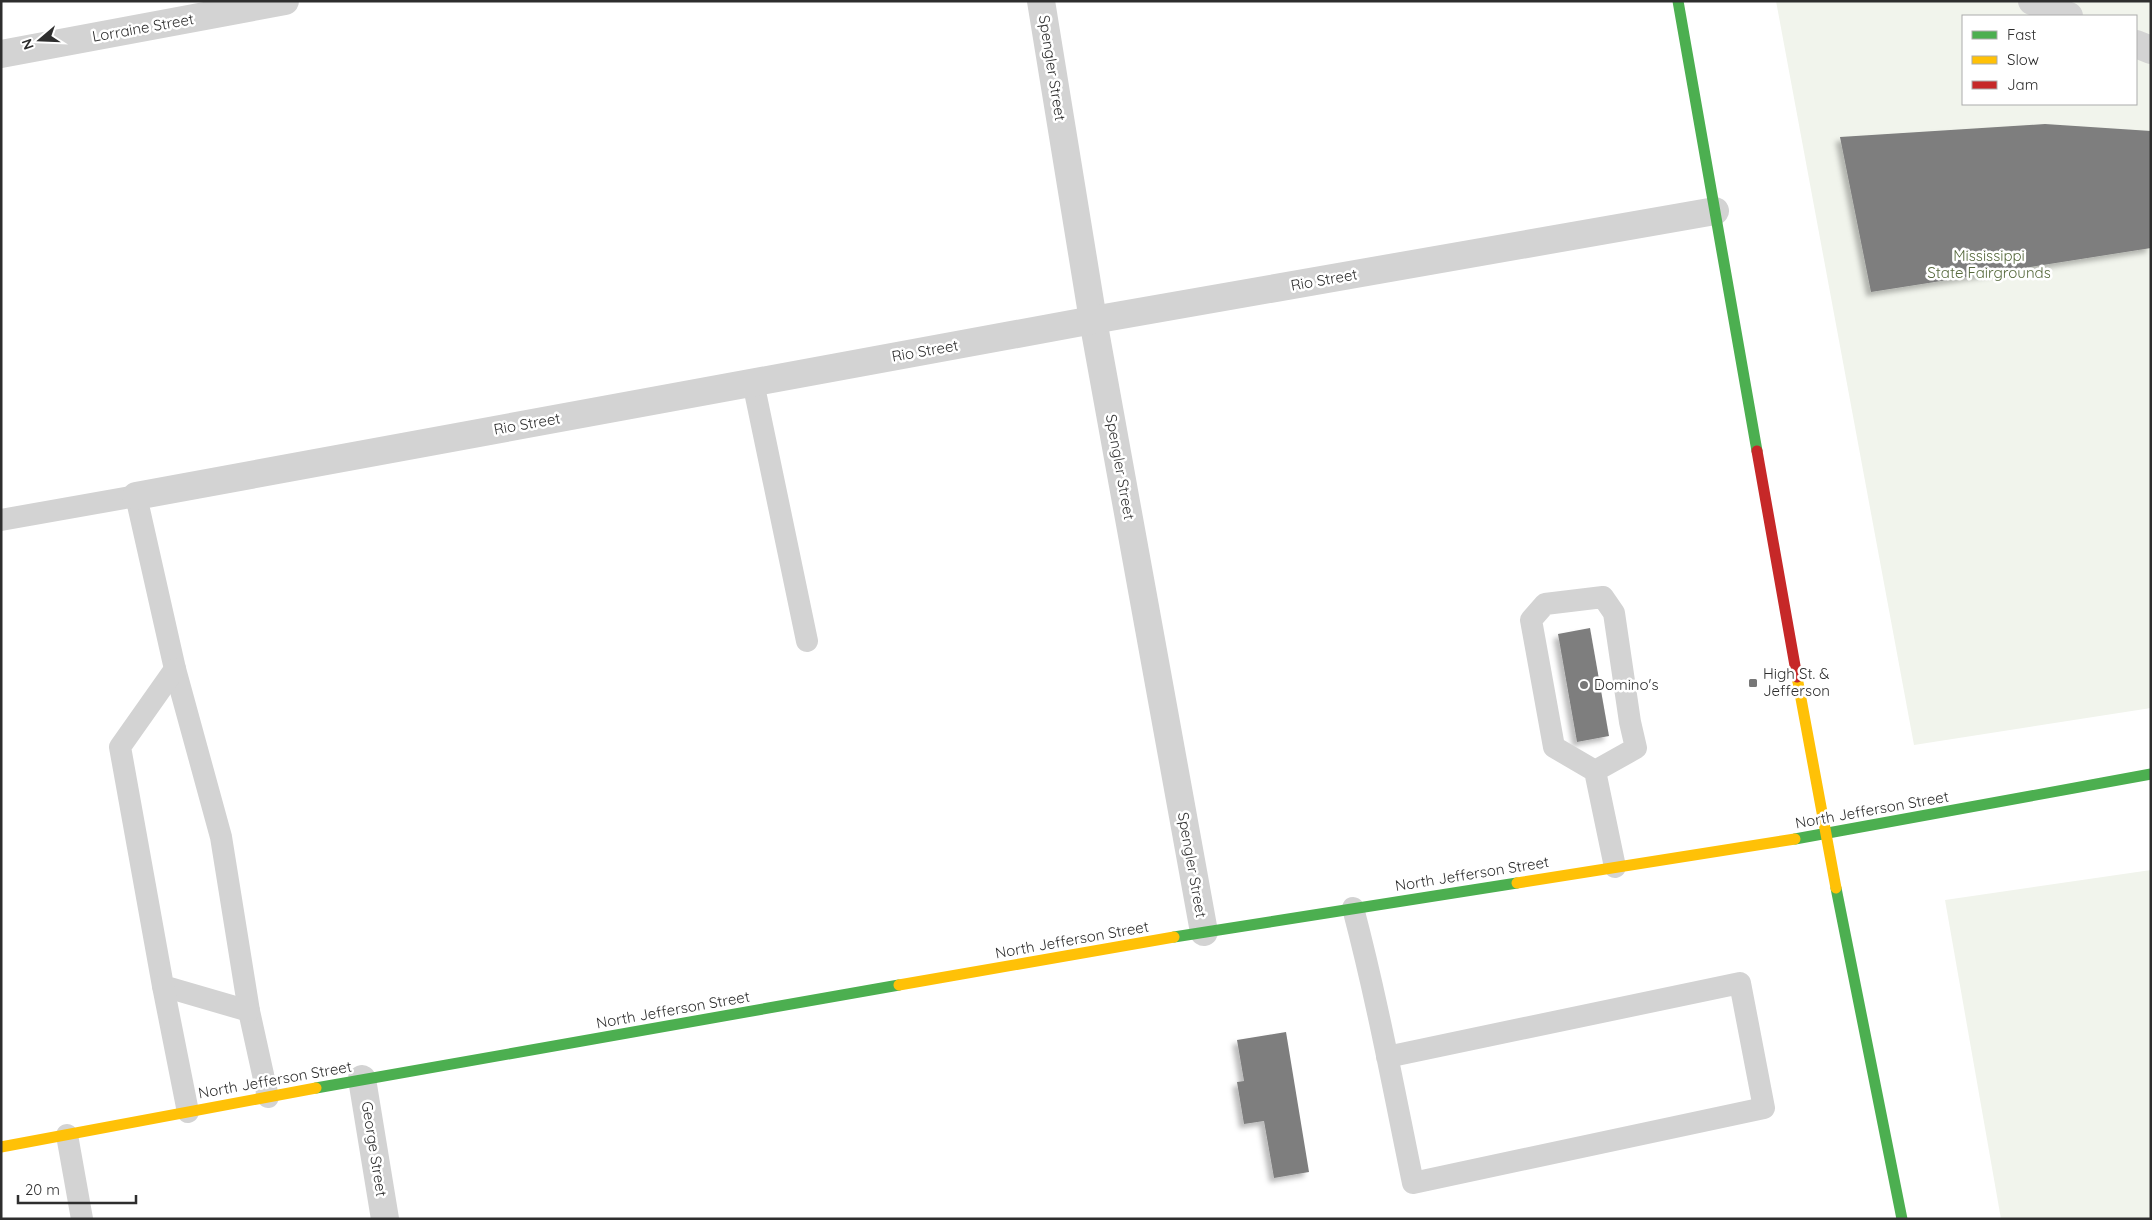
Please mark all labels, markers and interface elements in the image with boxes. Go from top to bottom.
street label: Lorraine Street [91,9,195,46]
street label: Spengler Street [1035,14,1070,122]
north arrow [15,15,65,65]
legend [1962,15,2137,105]
text: Fast [2007,25,2036,44]
text: N [18,36,38,52]
text: Slow [2007,50,2039,69]
text: Jam [2007,75,2038,94]
park label: Mississippi State Fairgrounds [1927,246,2051,282]
street label: Rio Street [1289,264,1359,295]
street label: Rio Street [890,335,960,366]
street label: Rio Street [492,408,562,439]
street label: Spengler Street [1102,413,1139,521]
place label: High St. & Jefferson [1763,664,1830,700]
place label: Domino's [1594,675,1659,694]
marker: High St. & Jefferson [1747,677,1759,689]
marker: Domino's [1578,679,1590,691]
street label: North Jefferson Street [1794,787,1950,832]
street label: Spengler Street [1174,811,1211,919]
street label: North Jefferson Street [1394,852,1550,895]
street label: North Jefferson Street [994,917,1150,962]
street label: North Jefferson Street [595,987,751,1032]
street label: North Jefferson Street [197,1057,353,1102]
street label: George Street [358,1100,391,1198]
scale bar [18,1172,135,1204]
text: 20 m [25,1180,60,1199]

